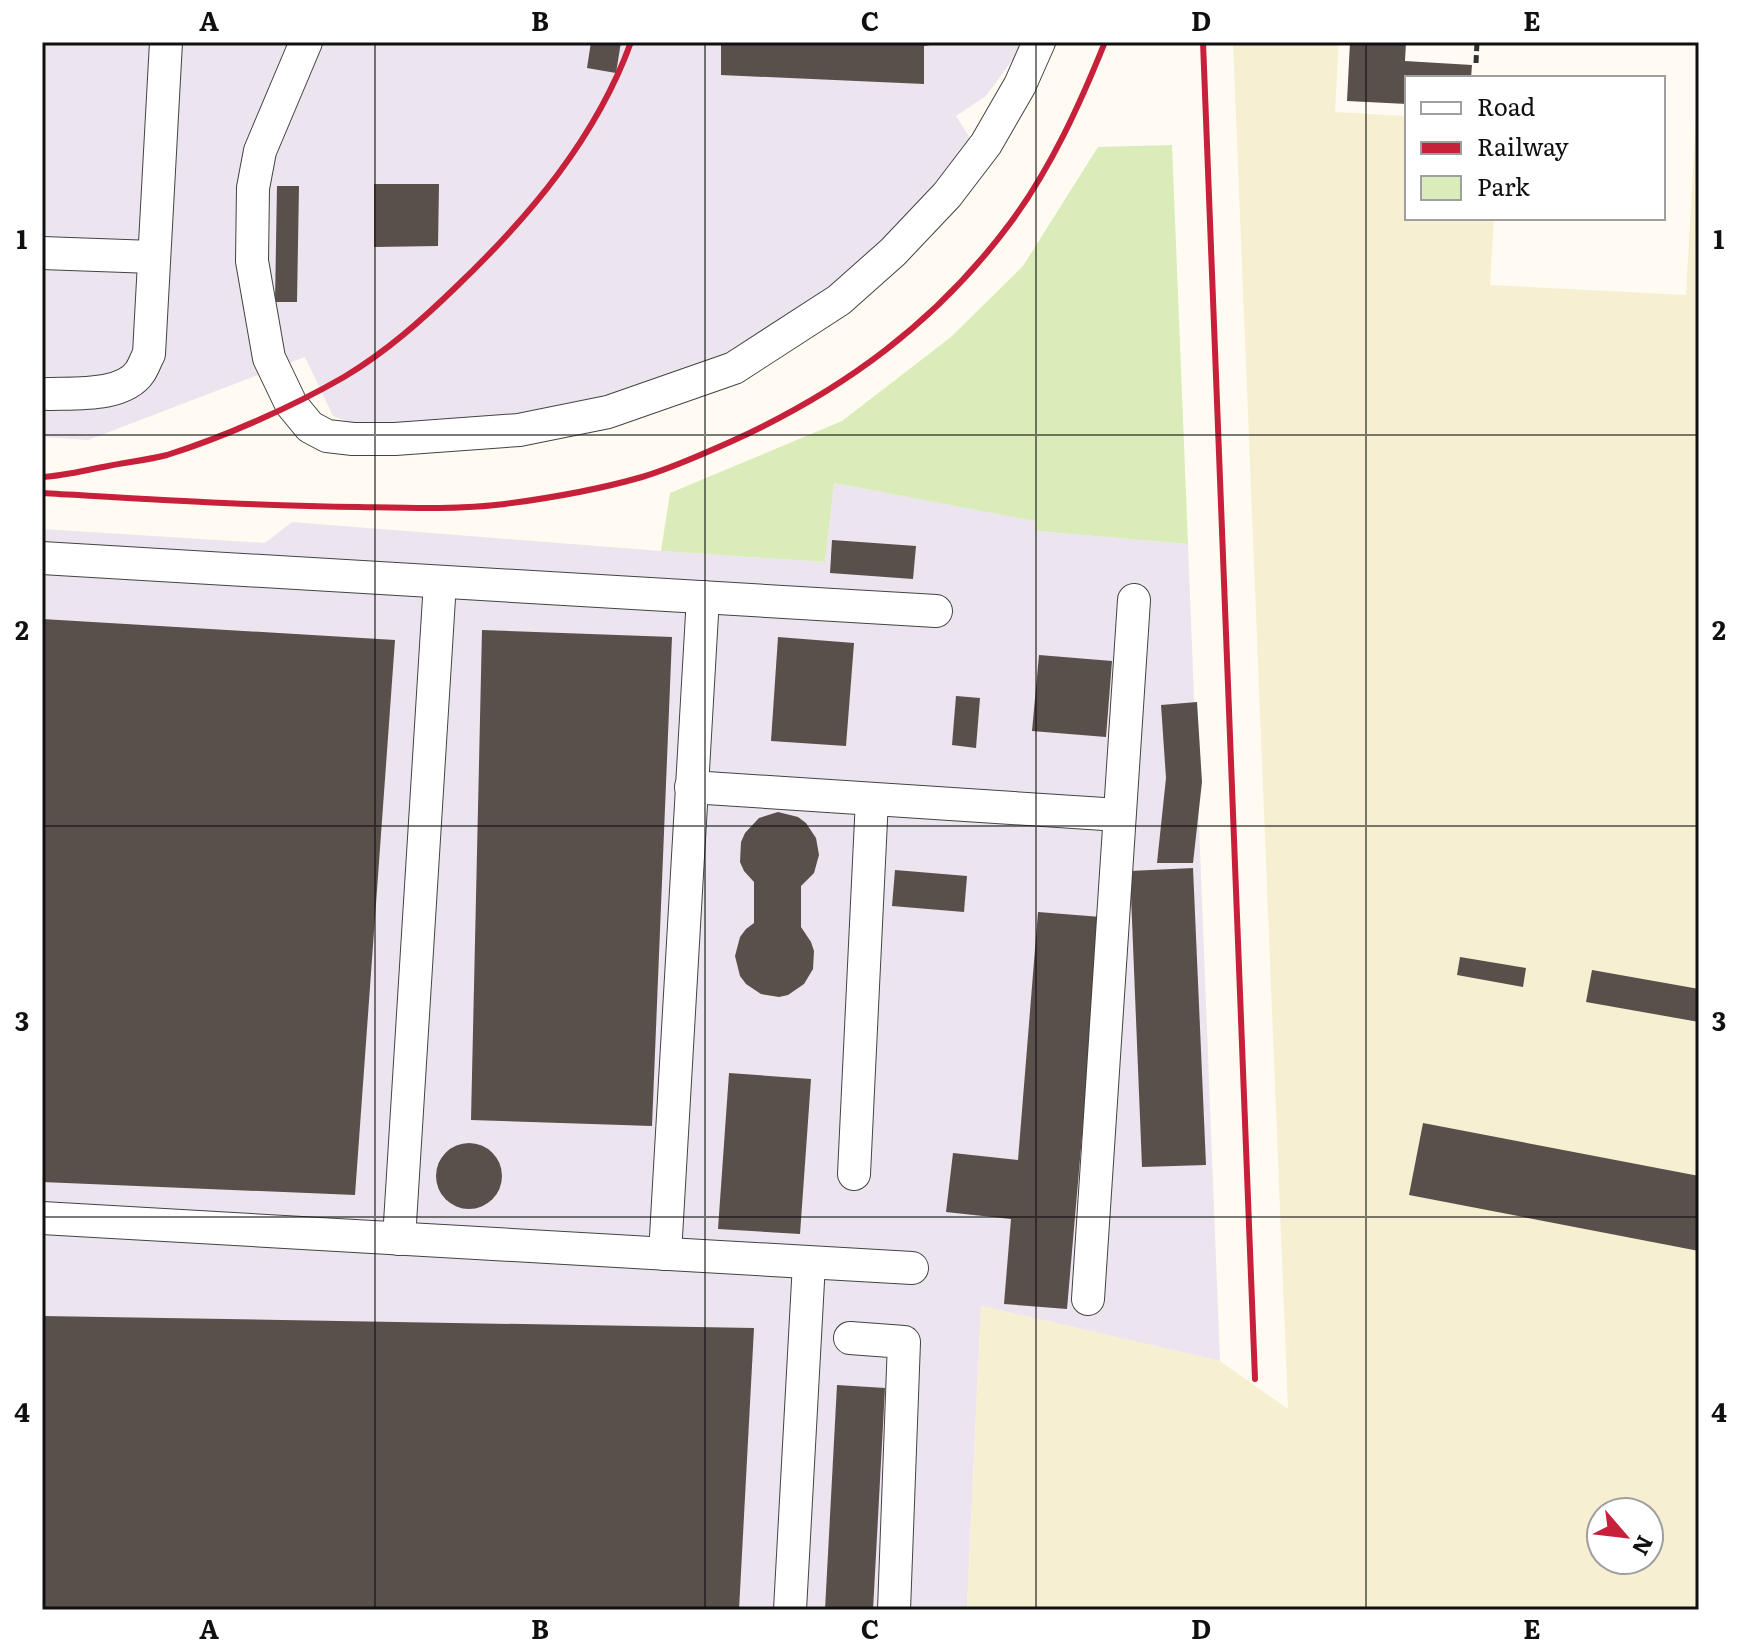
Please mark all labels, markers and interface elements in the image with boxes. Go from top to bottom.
text: A [199,0,219,39]
text: B [531,0,549,39]
text: C [861,0,879,39]
text: D [1191,0,1211,39]
text: E [1523,0,1541,39]
legend [1405,76,1665,220]
text: Road [1477,88,1536,123]
text: Railway [1477,128,1569,163]
text: Park [1477,168,1530,203]
text: 1 [17,218,28,257]
text: 1 [1714,218,1725,257]
text: 2 [15,609,29,648]
text: 2 [1712,609,1726,648]
text: 3 [15,1000,29,1039]
text: 3 [1712,1000,1726,1039]
text: 4 [14,1391,30,1430]
text: 4 [1711,1391,1727,1430]
north arrow [1585,1496,1665,1576]
text: N [1625,1530,1663,1562]
text: A [199,1608,219,1647]
text: B [531,1608,549,1647]
text: C [861,1608,879,1647]
text: D [1191,1608,1211,1647]
text: E [1523,1608,1541,1647]

